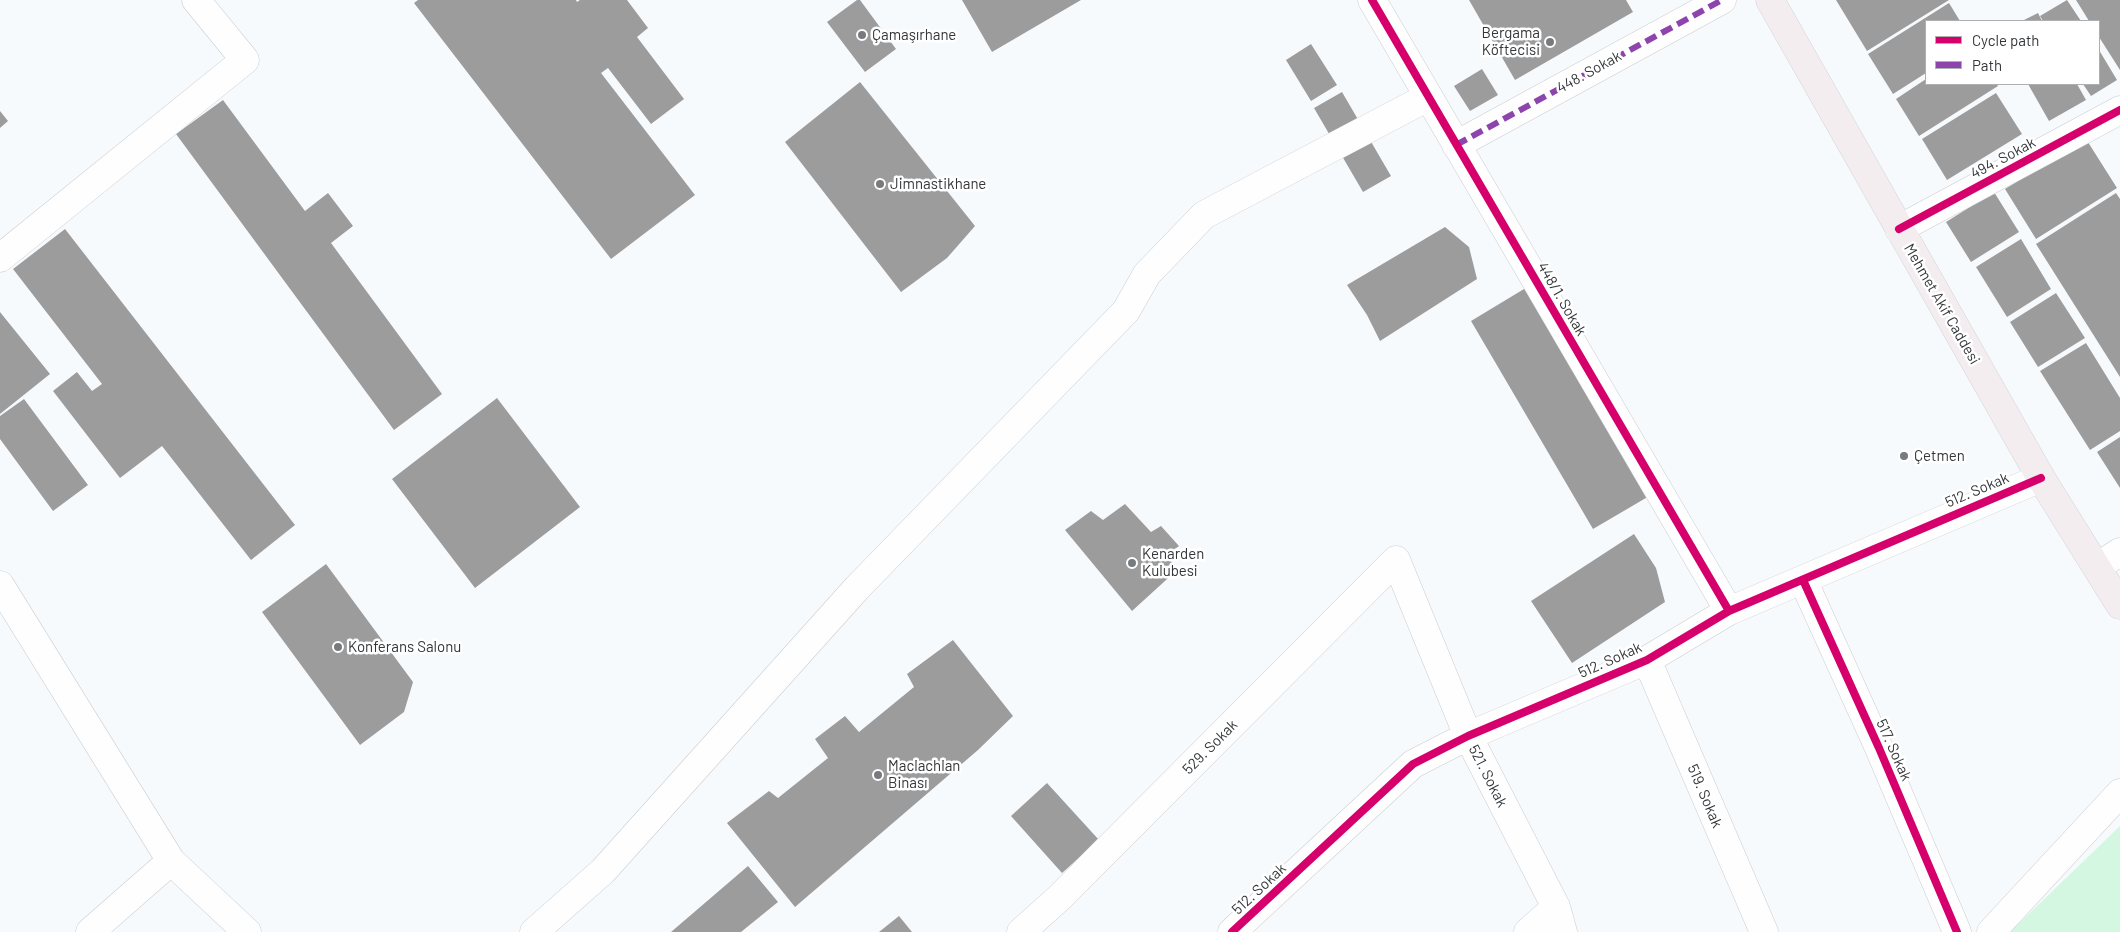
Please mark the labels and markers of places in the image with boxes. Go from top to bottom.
place label: Bergama Köftecisi [1482,24,1540,59]
place label: Çamaşırhane [872,26,956,44]
marker: Çamaşırhane [856,29,868,41]
marker: Bergama Köftecisi [1544,36,1556,48]
place label: Jimnastikhane [890,175,986,193]
marker: Jimnastikhane [874,178,886,190]
place label: Çetmen [1914,447,1965,465]
marker: Çetmen [1898,450,1910,462]
place label: Kenarden Kulubesi [1142,545,1204,580]
marker: Kenarden Kulubesi [1126,557,1138,569]
place label: Konferans Salonu [348,638,461,656]
marker: Konferans Salonu [332,641,344,653]
place label: Maclachlan Binası [888,757,960,792]
marker: Maclachlan Binası [872,769,884,781]

